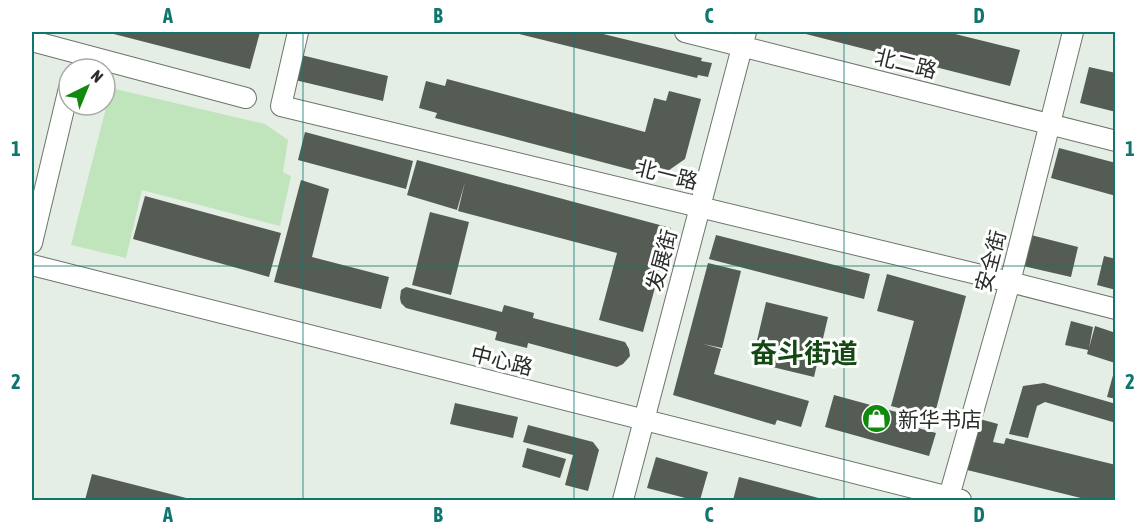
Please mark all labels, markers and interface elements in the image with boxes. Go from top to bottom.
text: A [162,4,173,27]
text: B [433,4,443,27]
text: C [705,4,714,27]
text: D [973,4,985,27]
street label: 北二路 [873,44,939,82]
north arrow [57,57,117,117]
text: N [88,66,107,86]
text: 1 [11,137,21,160]
text: 1 [1125,137,1135,160]
street label: 北一路 [634,155,700,193]
street label: 发展街 [641,226,681,294]
street label: 安全街 [970,227,1010,295]
district label: 奋斗街道 [750,338,858,369]
street label: 中心路 [469,341,535,379]
text: 2 [11,370,21,393]
text: 2 [1125,370,1135,393]
shop icon: 新华书店 [861,403,893,435]
place label: 新华书店 [898,407,982,431]
text: A [162,503,173,526]
text: B [433,503,443,526]
text: C [705,503,714,526]
text: D [973,503,985,526]

